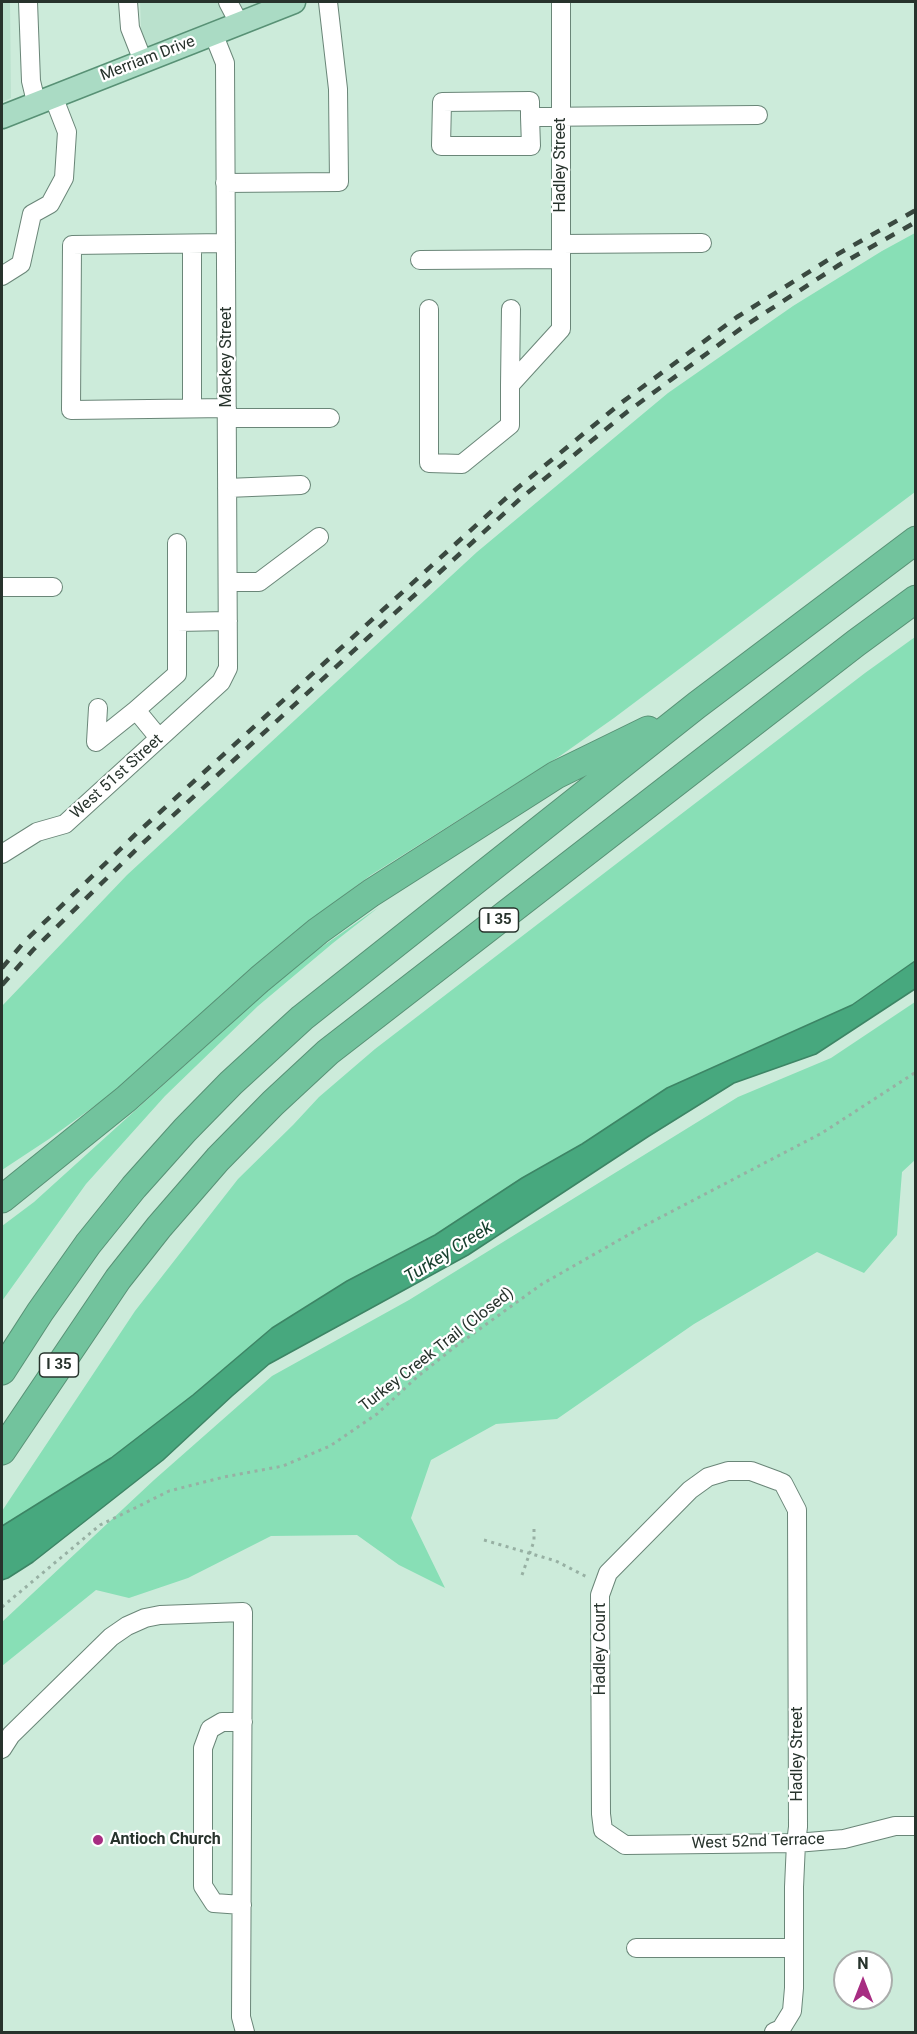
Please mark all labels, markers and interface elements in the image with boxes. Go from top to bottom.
street label: Merriam Drive [98,32,198,86]
street label: Hadley Street [551,117,571,213]
street label: Mackey Street [217,306,237,408]
street label: West 51st Street [67,731,167,823]
road number: I 35 [480,908,518,932]
water label: Turkey Creek [401,1217,497,1289]
street label: Turkey Creek Trail (Closed) [356,1284,518,1416]
road number: I 35 [40,1353,78,1377]
street label: Hadley Court [591,1603,611,1695]
street label: Hadley Street [788,1706,808,1802]
place label: Antioch Church [110,1830,221,1850]
street label: West 52nd Terrace [691,1830,825,1854]
marker: Antioch Church [91,1833,105,1847]
north arrow [833,1950,893,2010]
text: N [857,1954,869,1973]

